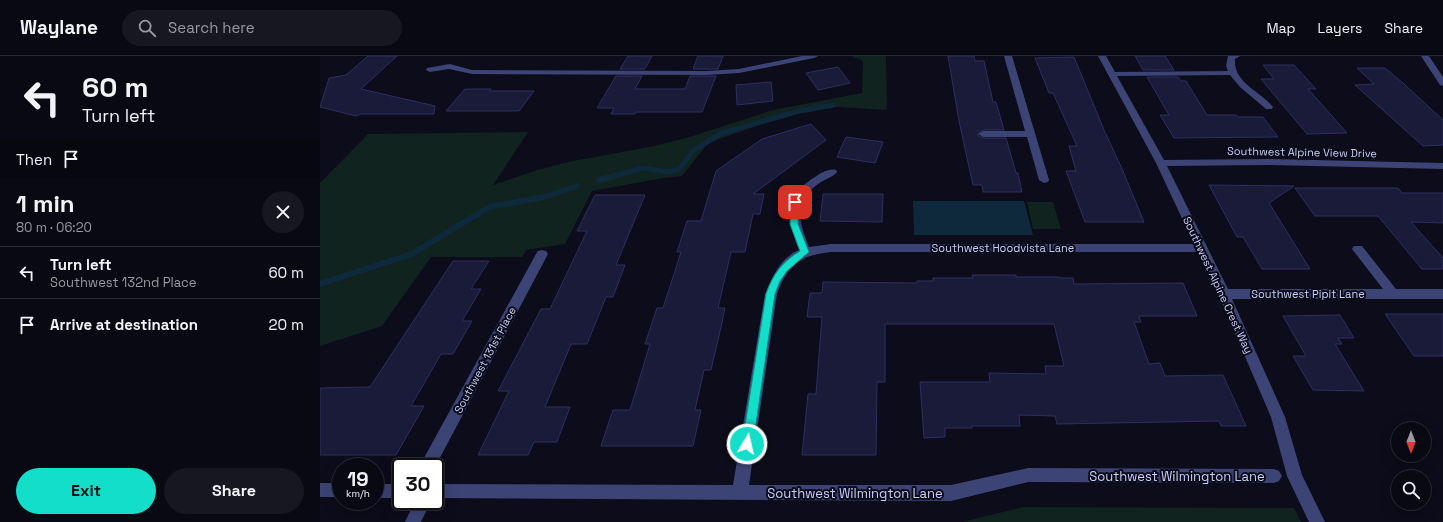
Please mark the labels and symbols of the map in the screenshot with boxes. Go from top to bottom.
street label: Southwest Alpine View Drive [1227,144,1377,160]
pin [778,185,812,219]
street label: Southwest Alpine Crest Way [1180,214,1256,356]
street label: Southwest Hoodvista Lane [932,241,1074,255]
street label: Southwest Pipit Lane [1251,287,1365,301]
street label: Southwest 131st Place [451,304,519,416]
north arrow [1391,422,1431,462]
position arrow [726,423,768,465]
speed limit sign: 30 [392,458,444,510]
street label: Southwest Wilmington Lane [1089,468,1265,485]
street label: Southwest Wilmington Lane [767,485,943,502]

